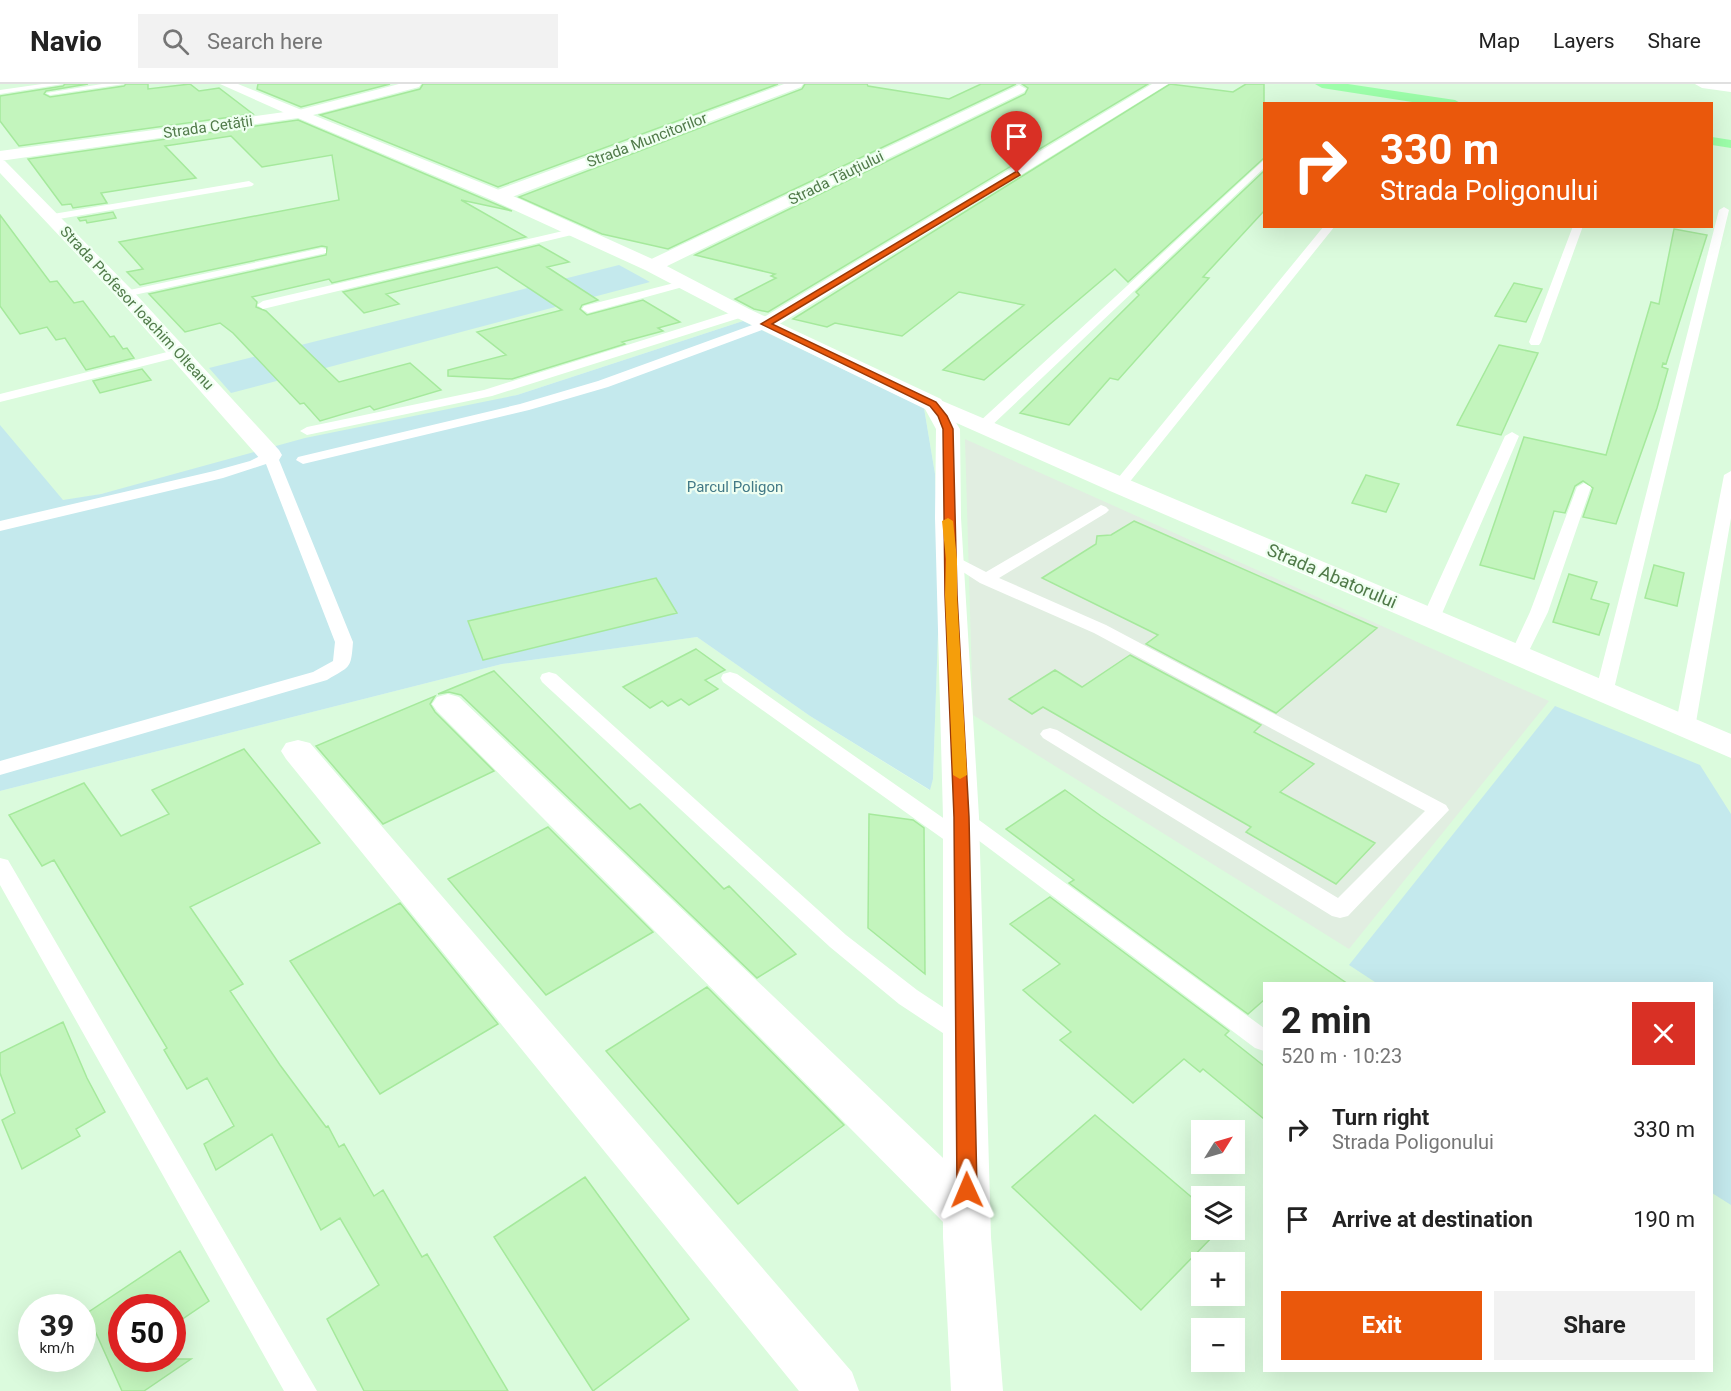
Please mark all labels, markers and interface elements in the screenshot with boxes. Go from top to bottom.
search box [138,14,558,68]
text: Navio [30,25,102,58]
icon: search [159,25,192,58]
text: Search here [207,29,323,54]
text: Map [1478,29,1520,53]
text: Layers [1553,29,1614,53]
text: Share [1647,29,1701,53]
street label: Strada Muncitorilor [584,109,710,171]
pin [991,111,1042,173]
street label: Strada Cetății [162,112,254,142]
icon: arrive [1000,120,1033,153]
text: 330 m [1380,125,1499,174]
icon: right [1281,126,1359,204]
street label: Strada Tăuțiului [785,147,887,209]
text: Strada Poligonului [1380,175,1599,207]
street label: Strada Profesor Ioachim Olteanu [56,222,218,394]
park label: Parcul Poligon [687,478,783,496]
street label: Strada Abatorului [1264,539,1400,612]
text: 2 min [1281,1000,1372,1042]
button: close [1632,1002,1695,1065]
text: 520 m · 10:23 [1281,1044,1402,1068]
text: Turn right [1332,1105,1429,1130]
icon: right [1281,1113,1314,1146]
text: 330 m [1633,1117,1695,1142]
north arrow [1191,1120,1245,1174]
map controls [1191,1120,1245,1372]
text: Strada Poligonului [1332,1130,1494,1154]
position arrow [935,1158,999,1222]
button: layers [1191,1186,1245,1240]
icon: arrive [1281,1203,1314,1236]
text: Arrive at destination [1332,1207,1533,1232]
text: 190 m [1633,1207,1695,1232]
button: + [1191,1252,1245,1306]
button: Exit [1281,1291,1482,1360]
button: Share [1494,1291,1695,1360]
speed limit sign: 50 [108,1294,186,1372]
text: 39 [40,1308,74,1343]
button: − [1191,1318,1245,1372]
text: km/h [39,1339,75,1357]

